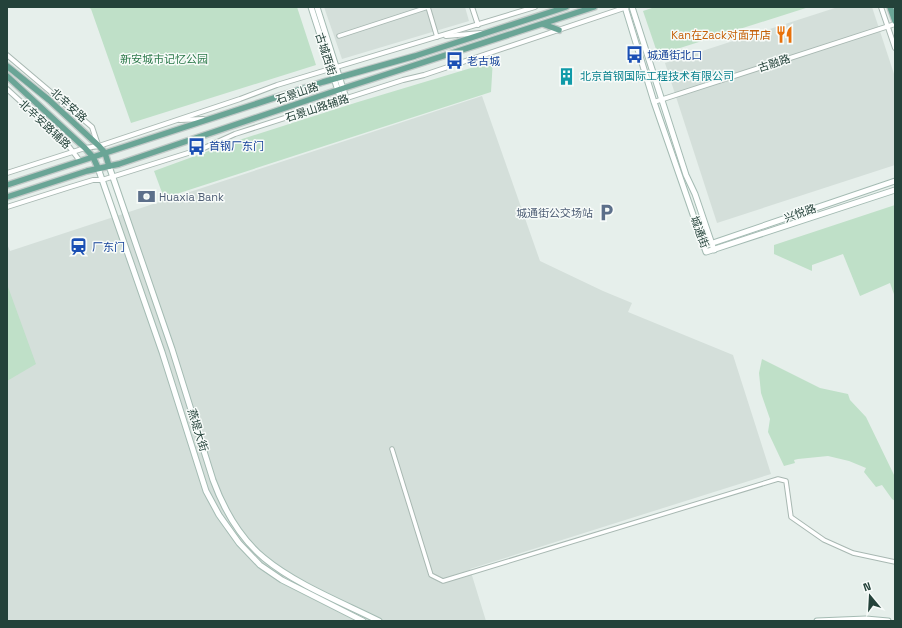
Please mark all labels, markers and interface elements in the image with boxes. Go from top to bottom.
restaurant icon: Kan在Zack对面开店 [774,25,794,45]
place label: Kan在Zack对面开店 [671,28,771,42]
street label: 古城西街 [313,31,339,77]
bus stop icon: 城通街北口 [624,45,644,65]
place label: 城通街北口 [647,48,702,62]
bus stop icon: 老古城 [444,51,464,71]
street label: 古融路 [756,51,792,75]
park label: 新安城市记忆公园 [120,52,208,66]
place label: 老古城 [467,54,500,68]
building icon: 北京首钢国际工程技术有限公司 [557,66,577,86]
place label: 北京首钢国际工程技术有限公司 [580,69,734,83]
street label: 石景山路 [274,79,320,107]
street label: 北辛安路 [48,85,90,125]
street label: 石景山路辅路 [283,91,351,125]
street label: 北辛安路辅路 [16,96,74,152]
bus stop icon: 首钢厂东门 [186,136,206,156]
place label: 首钢厂东门 [209,139,264,153]
bank icon: Huaxia Bank [136,187,156,207]
place label: Huaxia Bank [159,190,224,204]
street label: 兴悦路 [782,201,818,225]
parking icon: 城通街公交场站 [596,203,616,223]
place label: 城通街公交场站 [516,206,593,220]
street label: 城通街 [688,214,712,250]
station icon: 厂东门 [69,237,89,257]
place label: 厂东门 [92,240,125,254]
street label: 燕堤大街 [185,407,211,453]
north arrow [850,576,890,616]
text: N [861,579,873,594]

